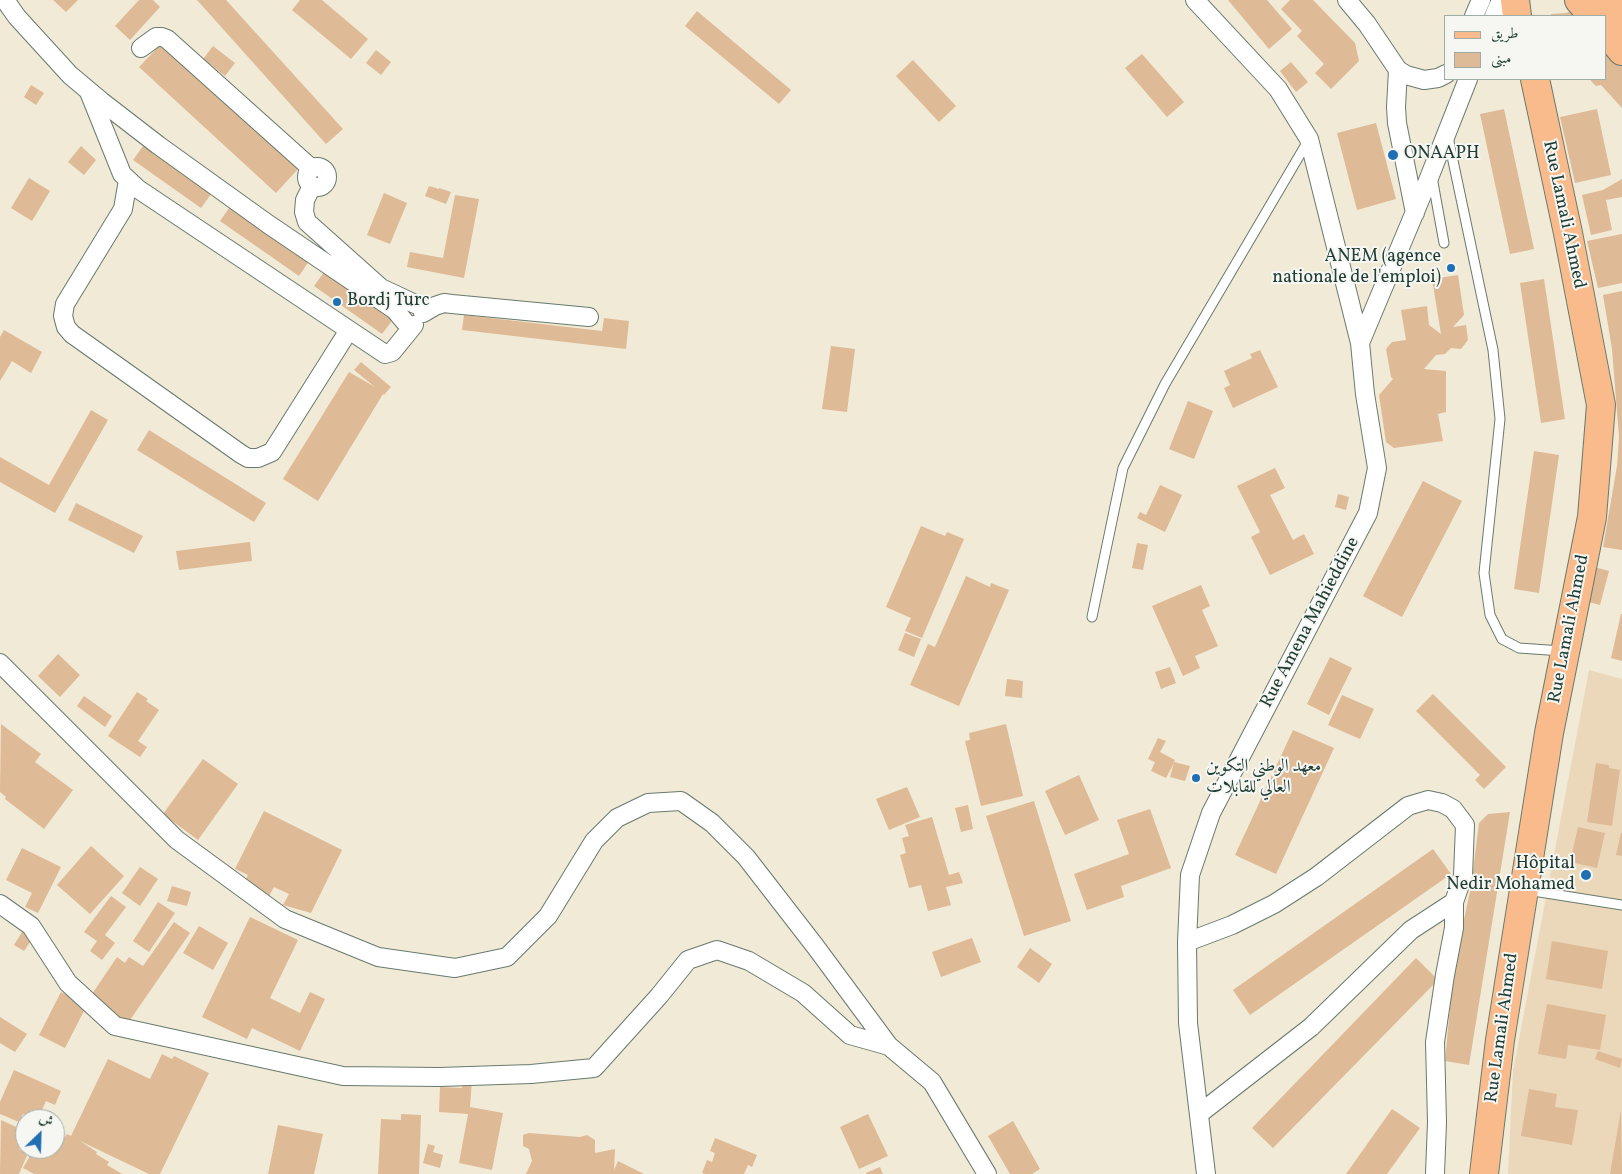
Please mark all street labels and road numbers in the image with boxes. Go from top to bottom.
street label: Rue Lamali Ahmed [1537,139,1589,291]
street label: Rue Amena Mahieddine [1257,534,1365,712]
street label: Rue Lamali Ahmed [1545,553,1595,705]
street label: Rue Lamali Ahmed [1482,952,1524,1104]

